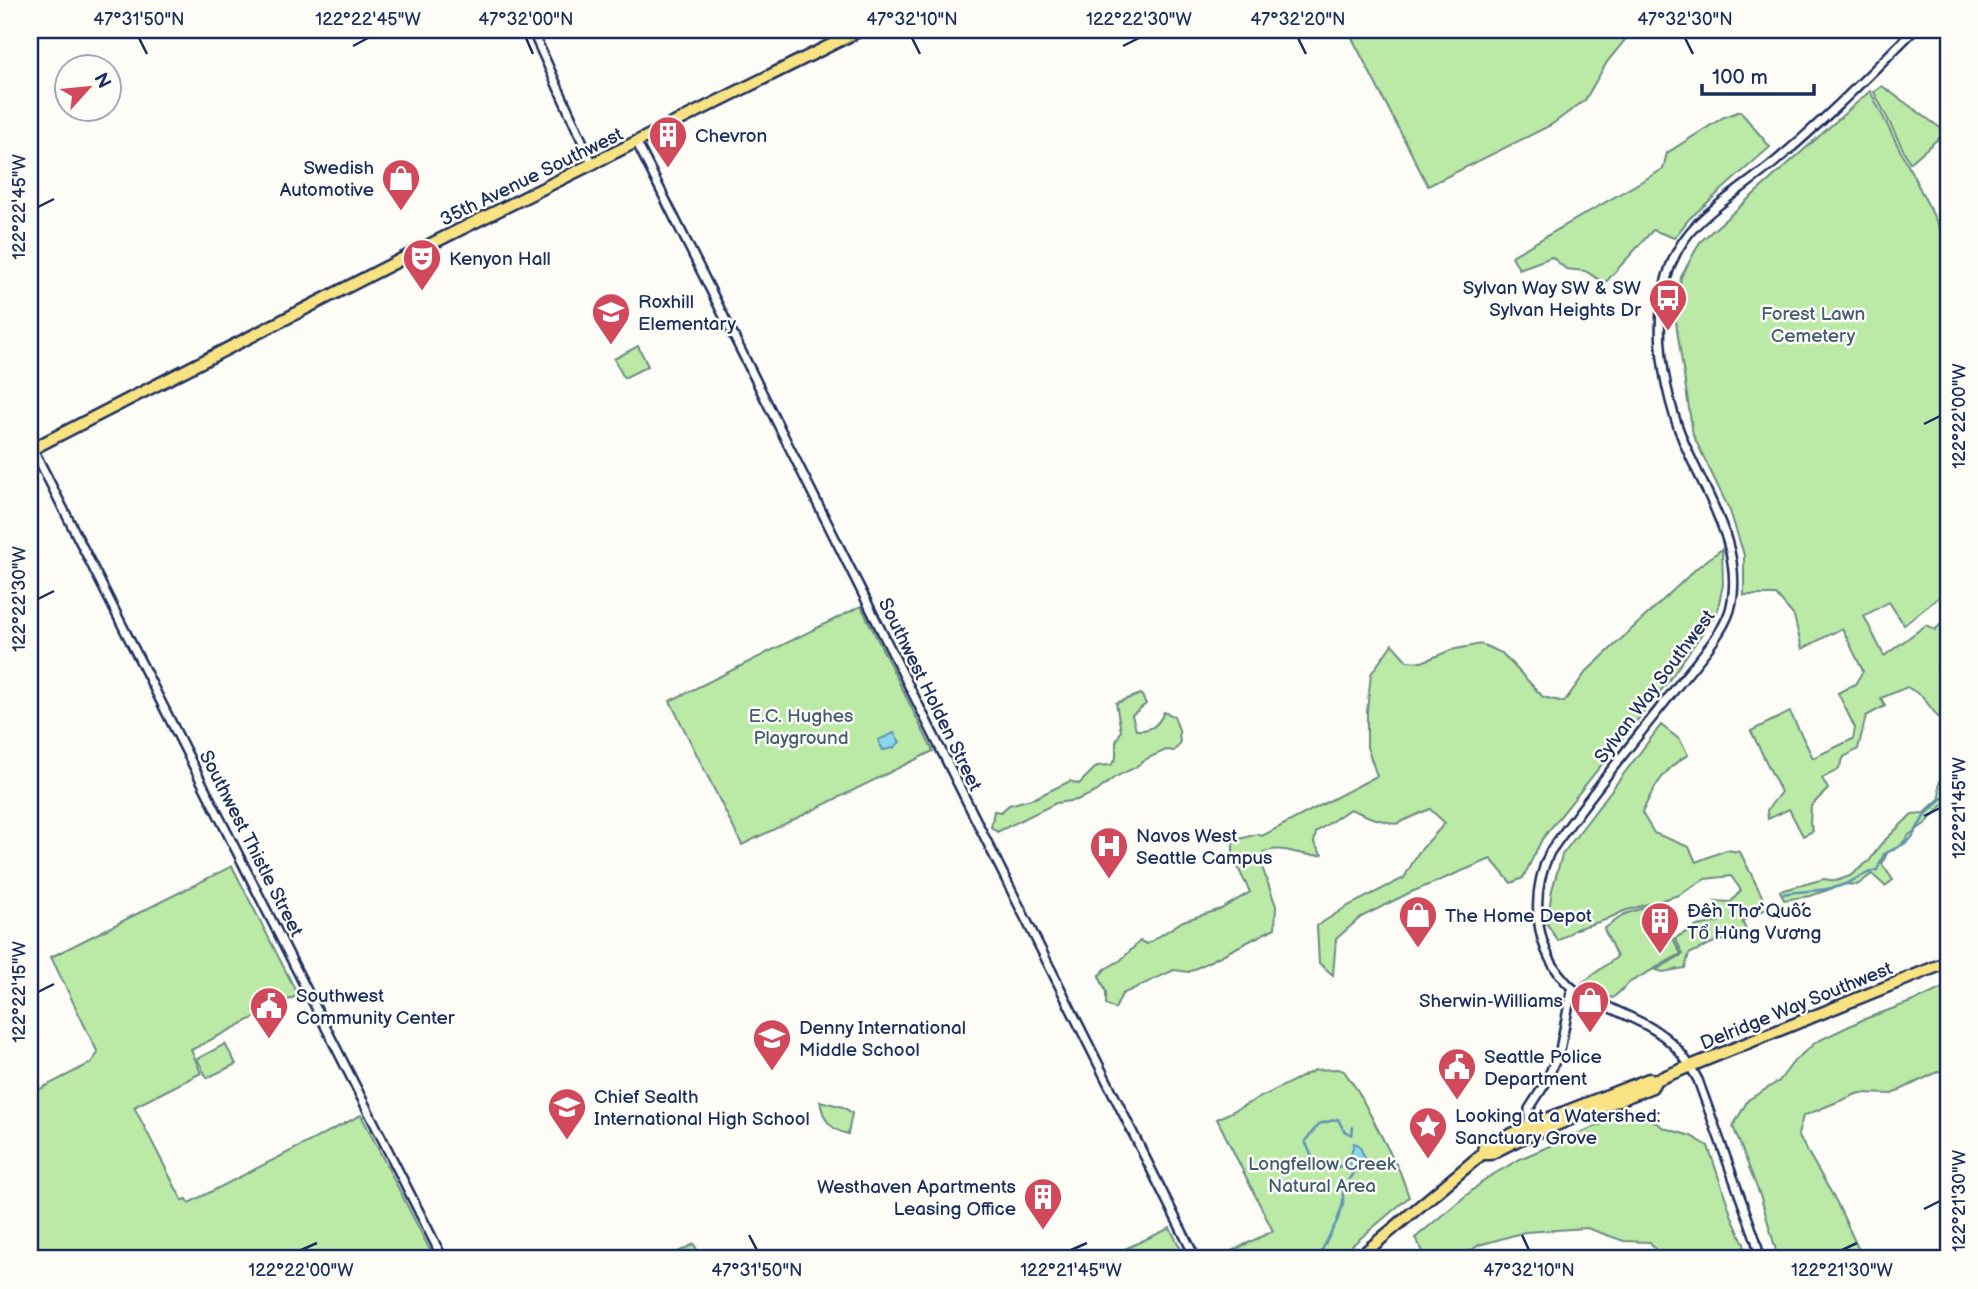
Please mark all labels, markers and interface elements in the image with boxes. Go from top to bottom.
text: 47°31'50"N [93,9,185,30]
text: 122°22'45"W [315,9,421,30]
text: 47°32'00"N [478,9,574,30]
text: 47°32'10"N [866,9,958,30]
text: 122°22'30"W [1086,9,1193,30]
text: 47°32'20"N [1250,9,1346,30]
text: 47°32'30"N [1637,9,1733,30]
north arrow [52,52,122,122]
scale bar [1702,52,1814,96]
text: 100 m [1712,65,1768,90]
text: N [88,69,115,93]
building icon: Chevron [647,114,689,169]
street label: 35th Avenue Southwest [436,123,627,232]
place label: Chevron [695,125,767,148]
text: 122°22'45"W [9,154,30,260]
place label: Swedish Automotive [280,157,374,202]
shop icon: Swedish Automotive [380,157,422,212]
theatre icon: Kenyon Hall [401,237,443,292]
place label: Kenyon Hall [449,248,551,271]
place label: Sylvan Way SW & SW Sylvan Heights Dr [1463,277,1642,322]
bus stop icon: Sylvan Way SW & SW Sylvan Heights Dr [1647,277,1689,332]
school or university icon: Roxhill Elementary [590,291,632,346]
place label: Roxhill Elementary [638,291,736,336]
park label: Forest Lawn Cemetery [1761,303,1865,348]
text: 122°22'00"W [1949,363,1970,469]
text: 122°22'30"W [9,545,30,652]
street label: Southwest Holden Street [873,594,986,795]
street label: Sylvan Way Southwest [1590,606,1720,768]
park label: E.C. Hughes Playground [749,705,854,750]
street label: Southwest Thistle Street [194,747,308,941]
text: 122°21'45"W [1949,757,1970,859]
hospital icon: Navos West Seattle Campus [1088,825,1130,880]
place label: Navos West Seattle Campus [1136,825,1272,870]
shop icon: The Home Depot [1397,894,1439,949]
building icon: Đền Thờ Quốc Tổ Hùng Vương [1639,900,1681,955]
place label: Đền Thờ Quốc Tổ Hùng Vương [1687,900,1821,945]
place label: The Home Depot [1445,905,1592,928]
text: 122°22'15"W [9,941,30,1043]
street label: Delridge Way Southwest [1697,957,1896,1055]
shop icon: Sherwin-Williams [1569,979,1611,1034]
public building icon: Southwest Community Center [248,985,290,1040]
place label: Southwest Community Center [296,985,456,1030]
place label: Sherwin-Williams [1419,990,1563,1013]
school or university icon: Denny International Middle School [751,1017,793,1072]
place label: Denny International Middle School [799,1017,966,1062]
public building icon: Seattle Police Department [1436,1046,1478,1101]
place label: Seattle Police Department [1484,1046,1602,1091]
school or university icon: Chief Sealth International High School [546,1086,588,1141]
place label: Chief Sealth International High School [594,1086,810,1131]
place icon: Looking at a Watershed: Sanctuary Grove [1407,1105,1449,1160]
place label: Looking at a Watershed: Sanctuary Grove [1455,1105,1661,1150]
text: 122°21'30"W [1949,1149,1970,1252]
park label: Longfellow Creek Natural Area [1248,1153,1397,1198]
place label: Westhaven Apartments Leasing Office [817,1176,1016,1221]
building icon: Westhaven Apartments Leasing Office [1022,1176,1064,1231]
text: 122°22'00"W [248,1260,354,1281]
text: 47°31'50"N [711,1260,803,1281]
text: 122°21'45"W [1020,1260,1122,1281]
text: 47°32'10"N [1483,1260,1575,1281]
text: 122°21'30"W [1791,1260,1894,1281]

